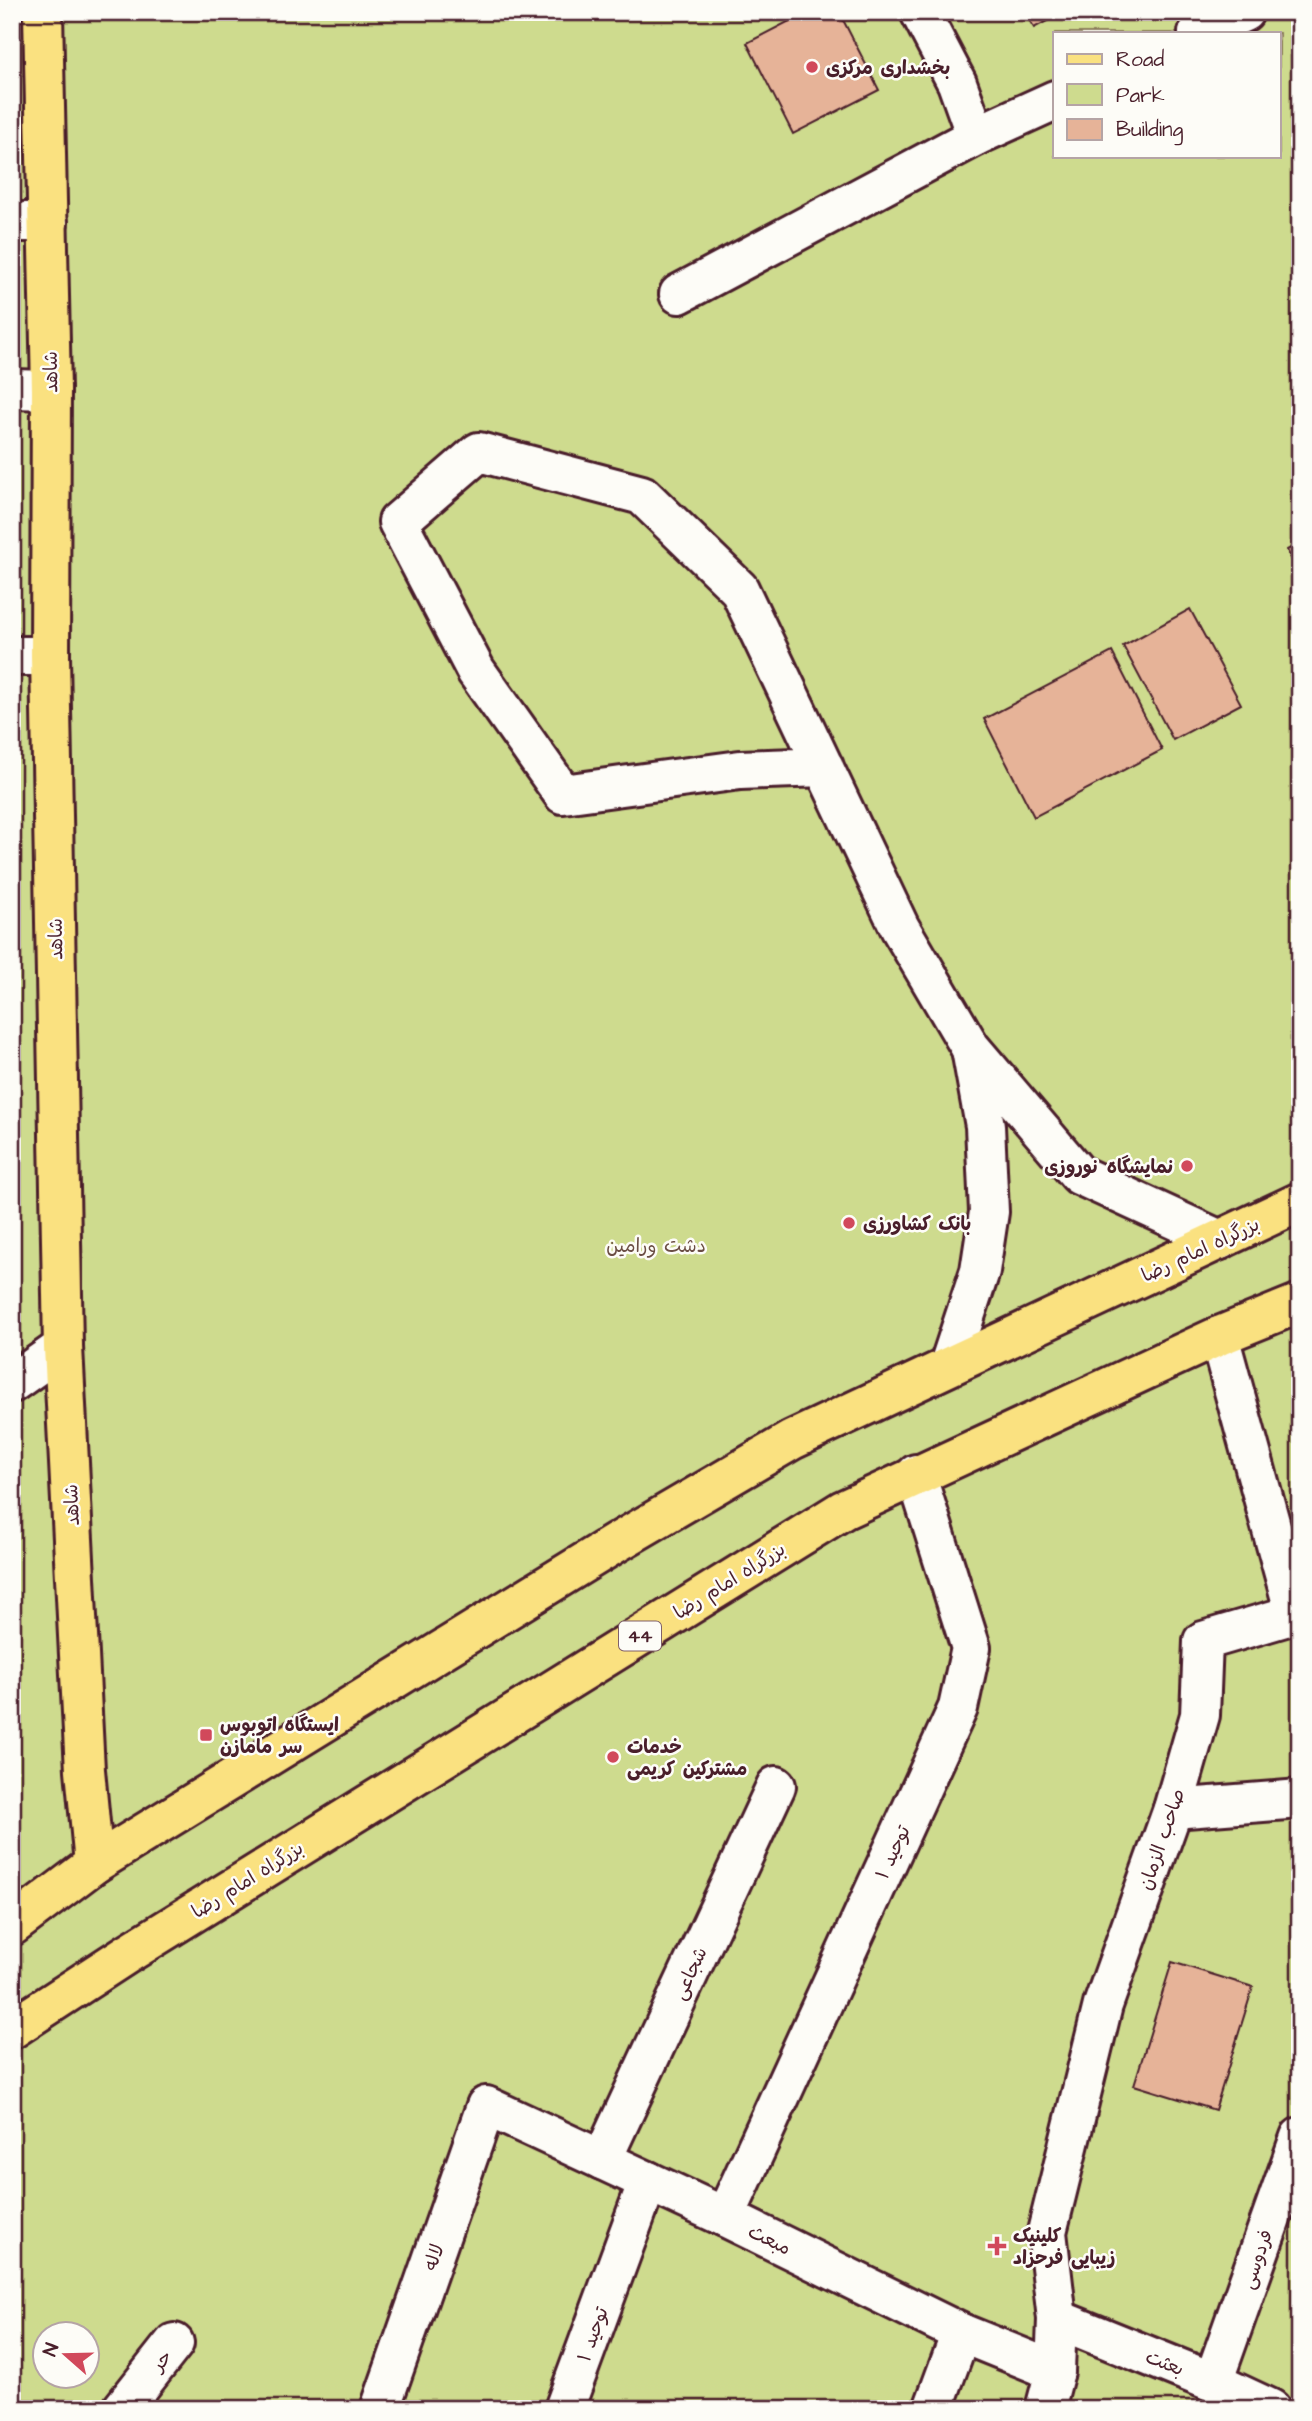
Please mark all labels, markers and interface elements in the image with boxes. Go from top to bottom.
legend [1053,32,1280,158]
text: Road [1116,45,1164,74]
place label: بخشداری مرکزی [826,55,950,82]
marker: بخشداری مرکزی [804,59,820,75]
text: Park [1116,81,1165,110]
text: Building [1116,115,1184,146]
street label: شاهد [38,351,65,393]
street label: شاهد [43,918,70,960]
place label: نمایشگاه نوروزی [1044,1154,1173,1181]
marker: نمایشگاه نوروزی [1179,1158,1195,1174]
place label: بانک کشاورزی [863,1211,971,1238]
street label: بزرگراه امام رضا [1137,1211,1264,1290]
marker: بانک کشاورزی [841,1215,857,1231]
park label: دشت ورامین [606,1233,706,1260]
street label: شاهد [58,1483,87,1526]
street label: بزرگراه امام رضا [669,1536,791,1626]
road number: 44 [619,1622,661,1651]
place label: ایستگاه اتوبوس سر مامازن [220,1712,339,1761]
marker: ایستگاه اتوبوس سر مامازن [198,1727,214,1743]
place label: خدمات مشترکین کریمی [627,1734,747,1783]
marker: خدمات مشترکین کریمی [605,1749,621,1765]
street label: صاحب الزمان [1132,1785,1192,1894]
street label: توحید ۱ [869,1821,918,1884]
street label: بزرگراه امام رضا [187,1835,309,1925]
street label: شجاعی [666,1943,714,2005]
street label: مبعث [743,2218,795,2262]
place label: کلینیک زیبایی فرحزاد [1013,2223,1115,2272]
street label: فردوسی [1235,2226,1280,2293]
marker: کلینیک زیبایی فرحزاد [987,2236,1007,2256]
street label: لاله [417,2240,452,2275]
street label: توحید ۱ [571,2303,616,2366]
north arrow [32,2320,102,2390]
text: N [37,2339,66,2360]
street label: حر [144,2344,179,2379]
street label: بعثت [1141,2344,1188,2383]

